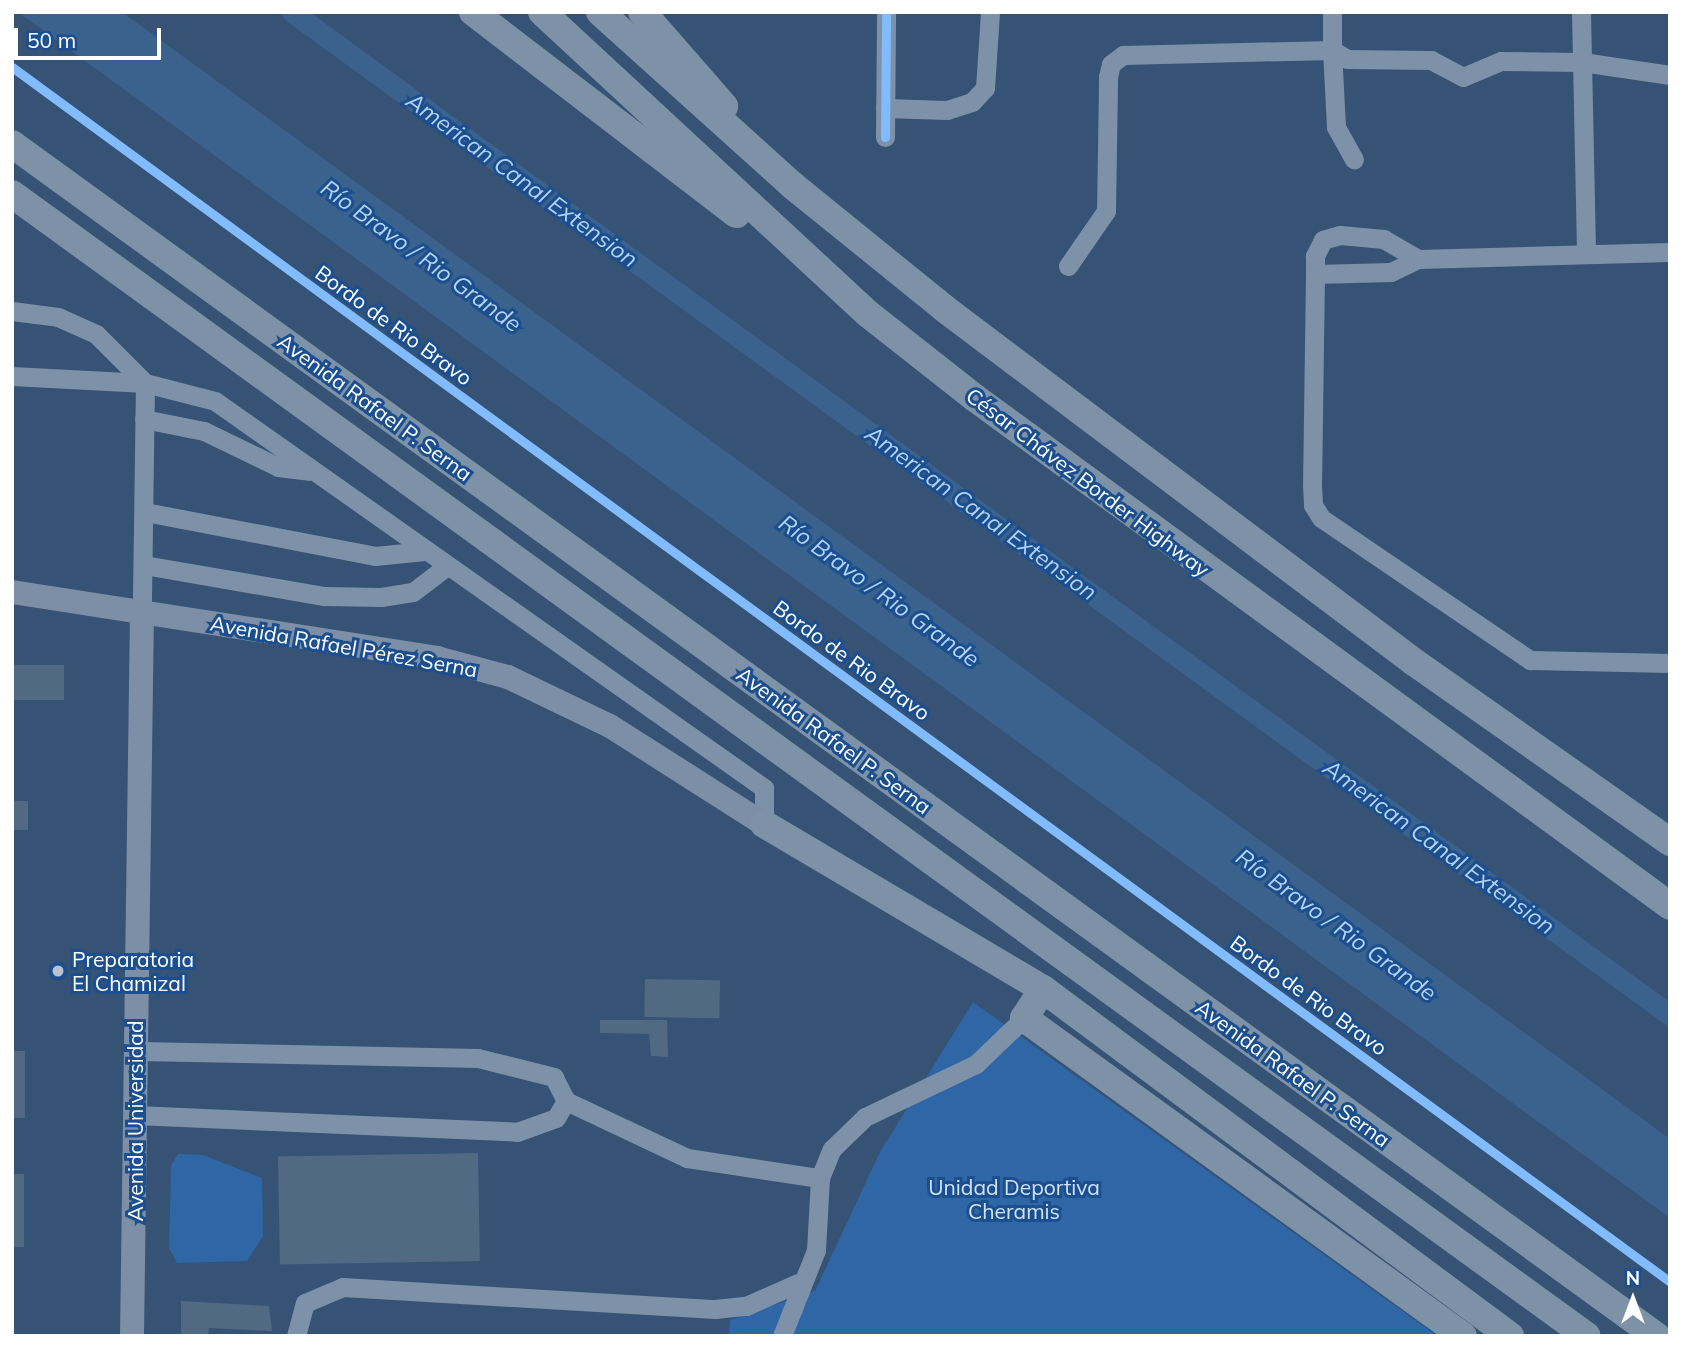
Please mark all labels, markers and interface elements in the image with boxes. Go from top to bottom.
scale bar [18,14,164,58]
text: 50 m [27,27,76,53]
water label: American Canal Extension [401,87,643,273]
water label: Río Bravo / Rio Grande [315,174,527,338]
street label: Bordo de Rio Bravo [311,260,477,390]
street label: Avenida Rafael P. Serna [273,328,477,486]
street label: César Chávez Border Highway [962,382,1214,582]
water label: American Canal Extension [860,420,1102,606]
water label: Río Bravo / Rio Grande [773,509,985,673]
street label: Bordo de Rio Bravo [769,595,935,725]
street label: Avenida Rafael Pérez Serna [208,610,480,682]
street label: Avenida Rafael P. Serna [732,661,936,819]
water label: American Canal Extension [1318,754,1560,940]
water label: Río Bravo / Rio Grande [1230,843,1442,1007]
street label: Bordo de Rio Bravo [1226,930,1392,1060]
place label: Preparatoria El Chamizal [72,946,194,996]
marker: Preparatoria El Chamizal [50,963,66,979]
street label: Avenida Rafael P. Serna [1191,994,1395,1152]
street label: Avenida Universidad [122,1020,148,1222]
park label: Unidad Deportiva Cheramis [928,1174,1100,1224]
north arrow [1598,1264,1668,1334]
text: N [1626,1266,1640,1290]

